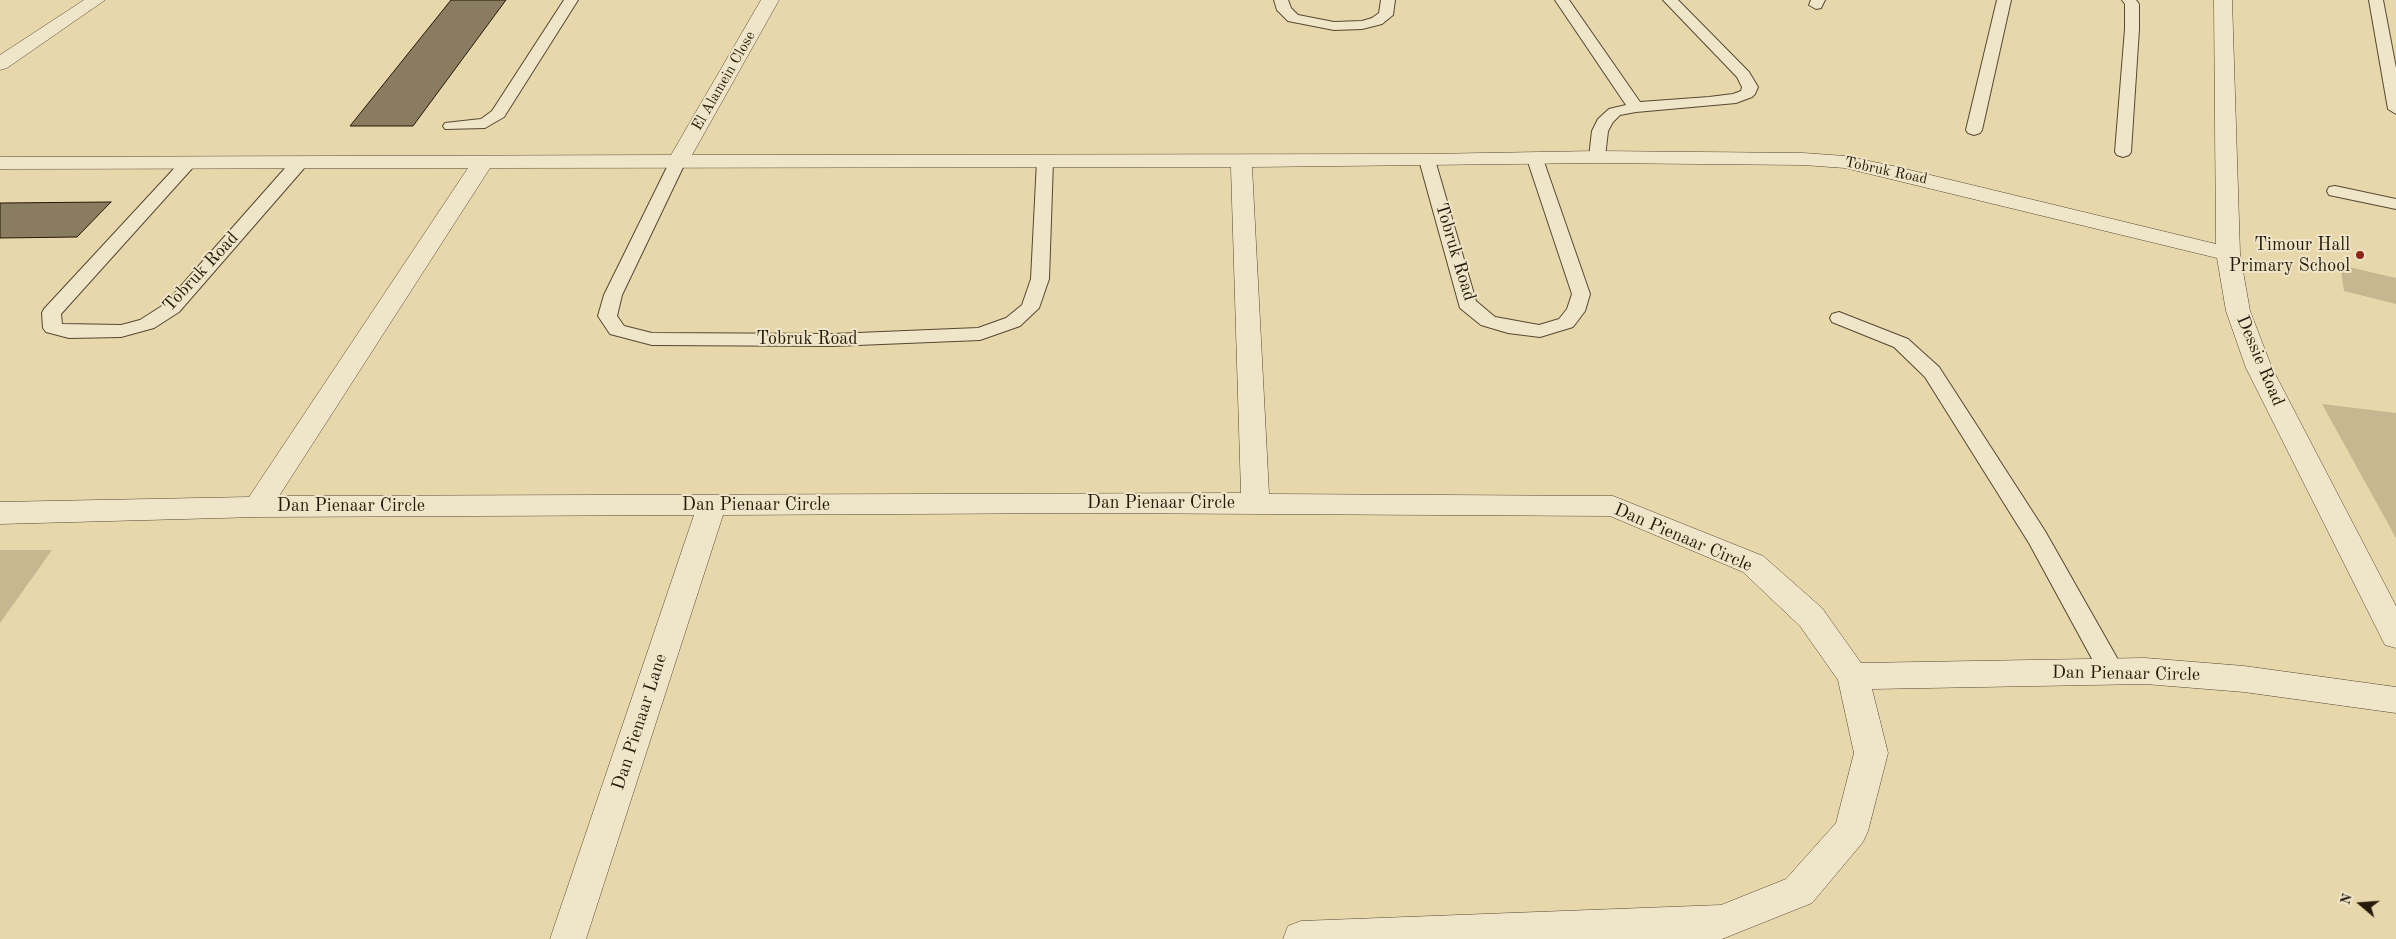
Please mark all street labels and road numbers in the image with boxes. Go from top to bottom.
street label: El Alamein Close [688,28,760,134]
street label: Tobruk Road [1843,153,1929,189]
street label: Tobruk Road [1430,200,1480,304]
street label: Tobruk Road [159,228,243,316]
street label: Dessie Road [2231,312,2289,410]
street label: Tobruk Road [756,328,858,350]
street label: Dan Pienaar Circle [1087,492,1235,514]
street label: Dan Pienaar Circle [682,494,830,516]
street label: Dan Pienaar Circle [277,495,425,517]
street label: Dan Pienaar Circle [1611,499,1755,577]
street label: Dan Pienaar Lane [608,651,672,793]
street label: Dan Pienaar Circle [2052,662,2200,686]

